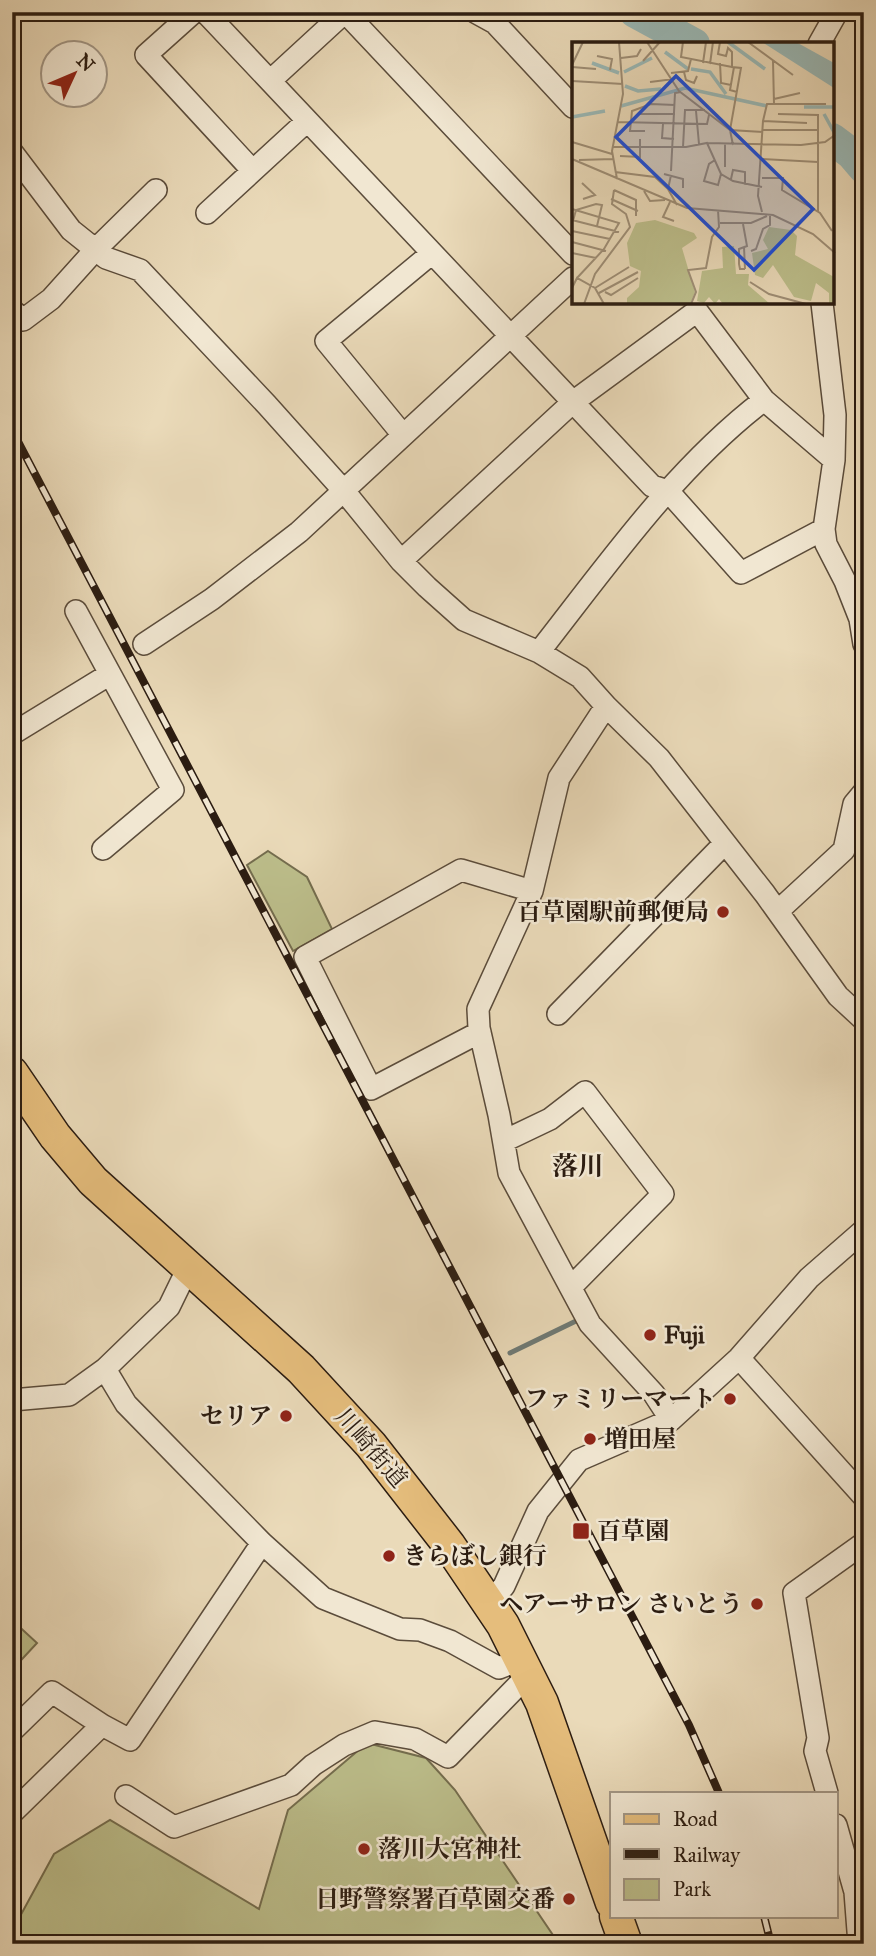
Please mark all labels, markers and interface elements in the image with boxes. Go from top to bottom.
north arrow [38,38,108,108]
inset map [572,42,834,304]
text: N [72,49,100,76]
place label: 百草園駅前郵便局 [517,897,709,927]
marker: 百草園駅前郵便局 [715,904,731,920]
district label: 落川 [552,1150,604,1182]
place label: Fuji [664,1320,705,1350]
marker: Fuji [642,1327,658,1343]
place label: ファミリーマート [524,1384,716,1414]
marker: ファミリーマート [722,1391,738,1407]
place label: セリア [200,1401,272,1431]
street label: 川崎街道 [328,1402,414,1494]
marker: セリア [278,1408,294,1424]
place label: 増田屋 [604,1424,676,1454]
marker: 増田屋 [582,1431,598,1447]
place label: 百草園 [597,1516,669,1546]
marker: 百草園 [571,1521,591,1541]
place label: きらぼし銀行 [403,1541,547,1571]
marker: きらぼし銀行 [381,1548,397,1564]
place label: ヘアーサロン さいとう [499,1589,743,1619]
marker: ヘアーサロン さいとう [749,1596,765,1612]
legend [610,1792,838,1918]
text: Road [673,1806,718,1832]
place label: 落川大宮神社 [378,1834,522,1864]
marker: 落川大宮神社 [356,1841,372,1857]
text: Railway [673,1842,741,1868]
text: Park [673,1876,711,1902]
place label: 日野警察署百草園交番 [315,1884,555,1914]
marker: 日野警察署百草園交番 [561,1891,577,1907]

